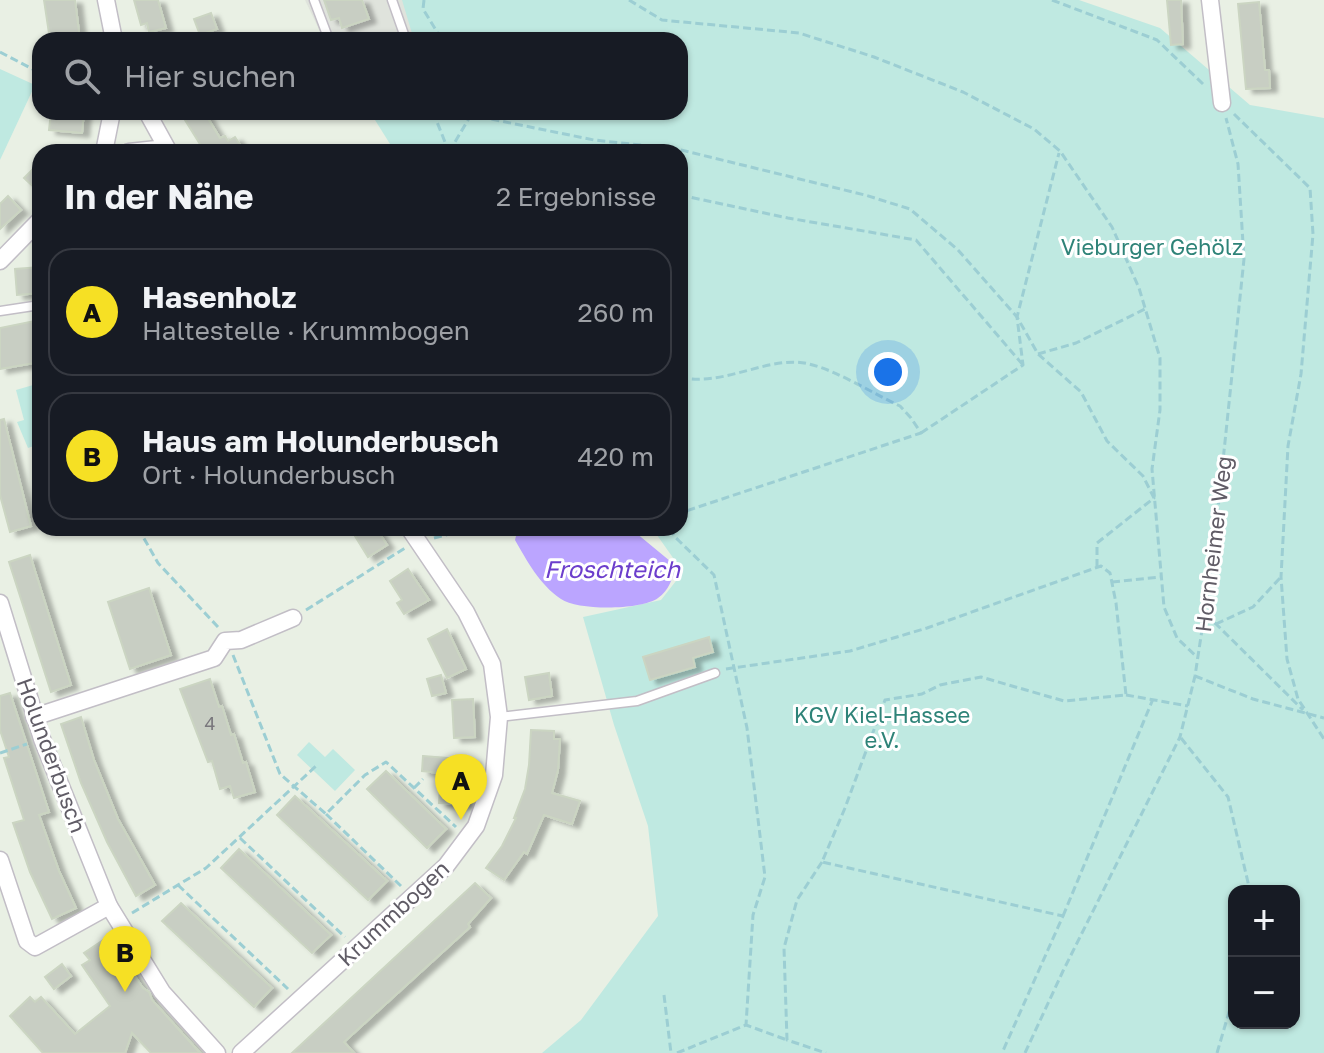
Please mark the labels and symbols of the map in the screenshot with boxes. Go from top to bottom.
park label: Vieburger Gehölz [1061,233,1243,260]
your location [868,352,908,392]
street label: Hornheimer Weg [1189,454,1237,634]
water label: Froschteich [544,554,681,583]
street label: Holunderbusch [11,674,93,836]
park label: KGV Kiel-Hassee e.V. [794,701,970,753]
house number: 4 [205,712,216,734]
pin: A [435,754,487,820]
street label: Krummbogen [332,855,454,971]
pin: B [99,926,151,992]

